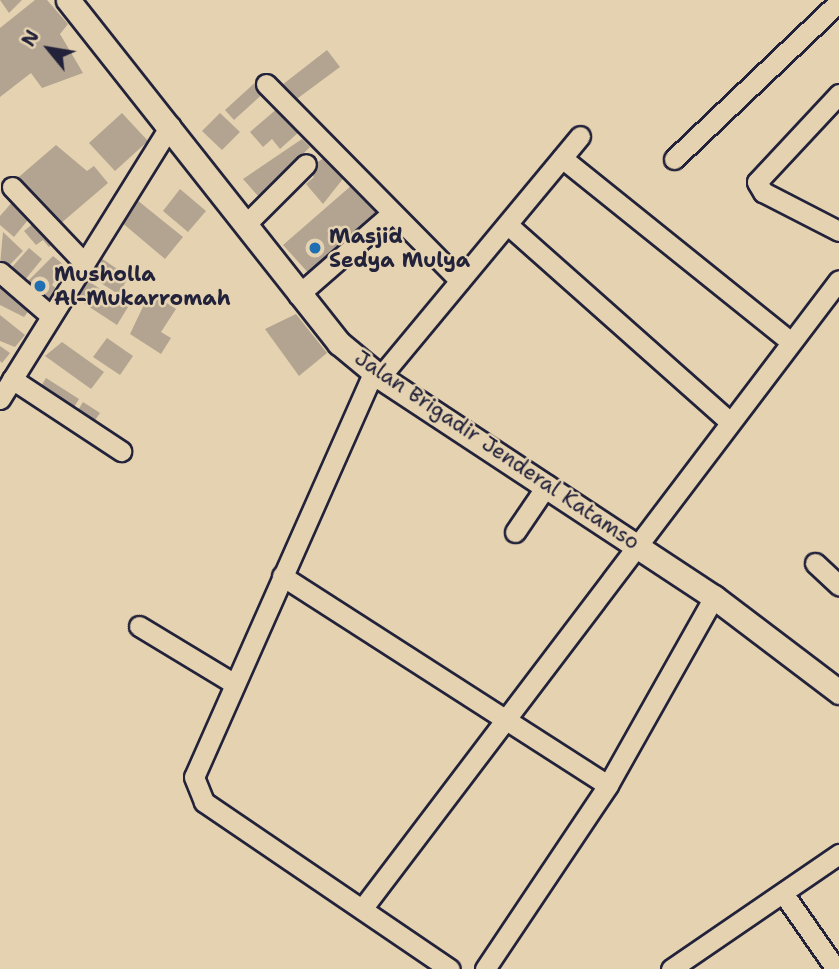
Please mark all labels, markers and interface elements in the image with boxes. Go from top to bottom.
north arrow [14,14,84,84]
text: N [16,25,45,51]
place label: Masjid Sedya Mulya [329,223,470,273]
marker: Masjid Sedya Mulya [307,240,323,256]
place label: Musholla Al-Mukarromah [54,261,231,311]
marker: Musholla Al-Mukarromah [32,278,48,294]
street label: Jalan Brigadir Jenderal Katamso [350,345,644,555]

